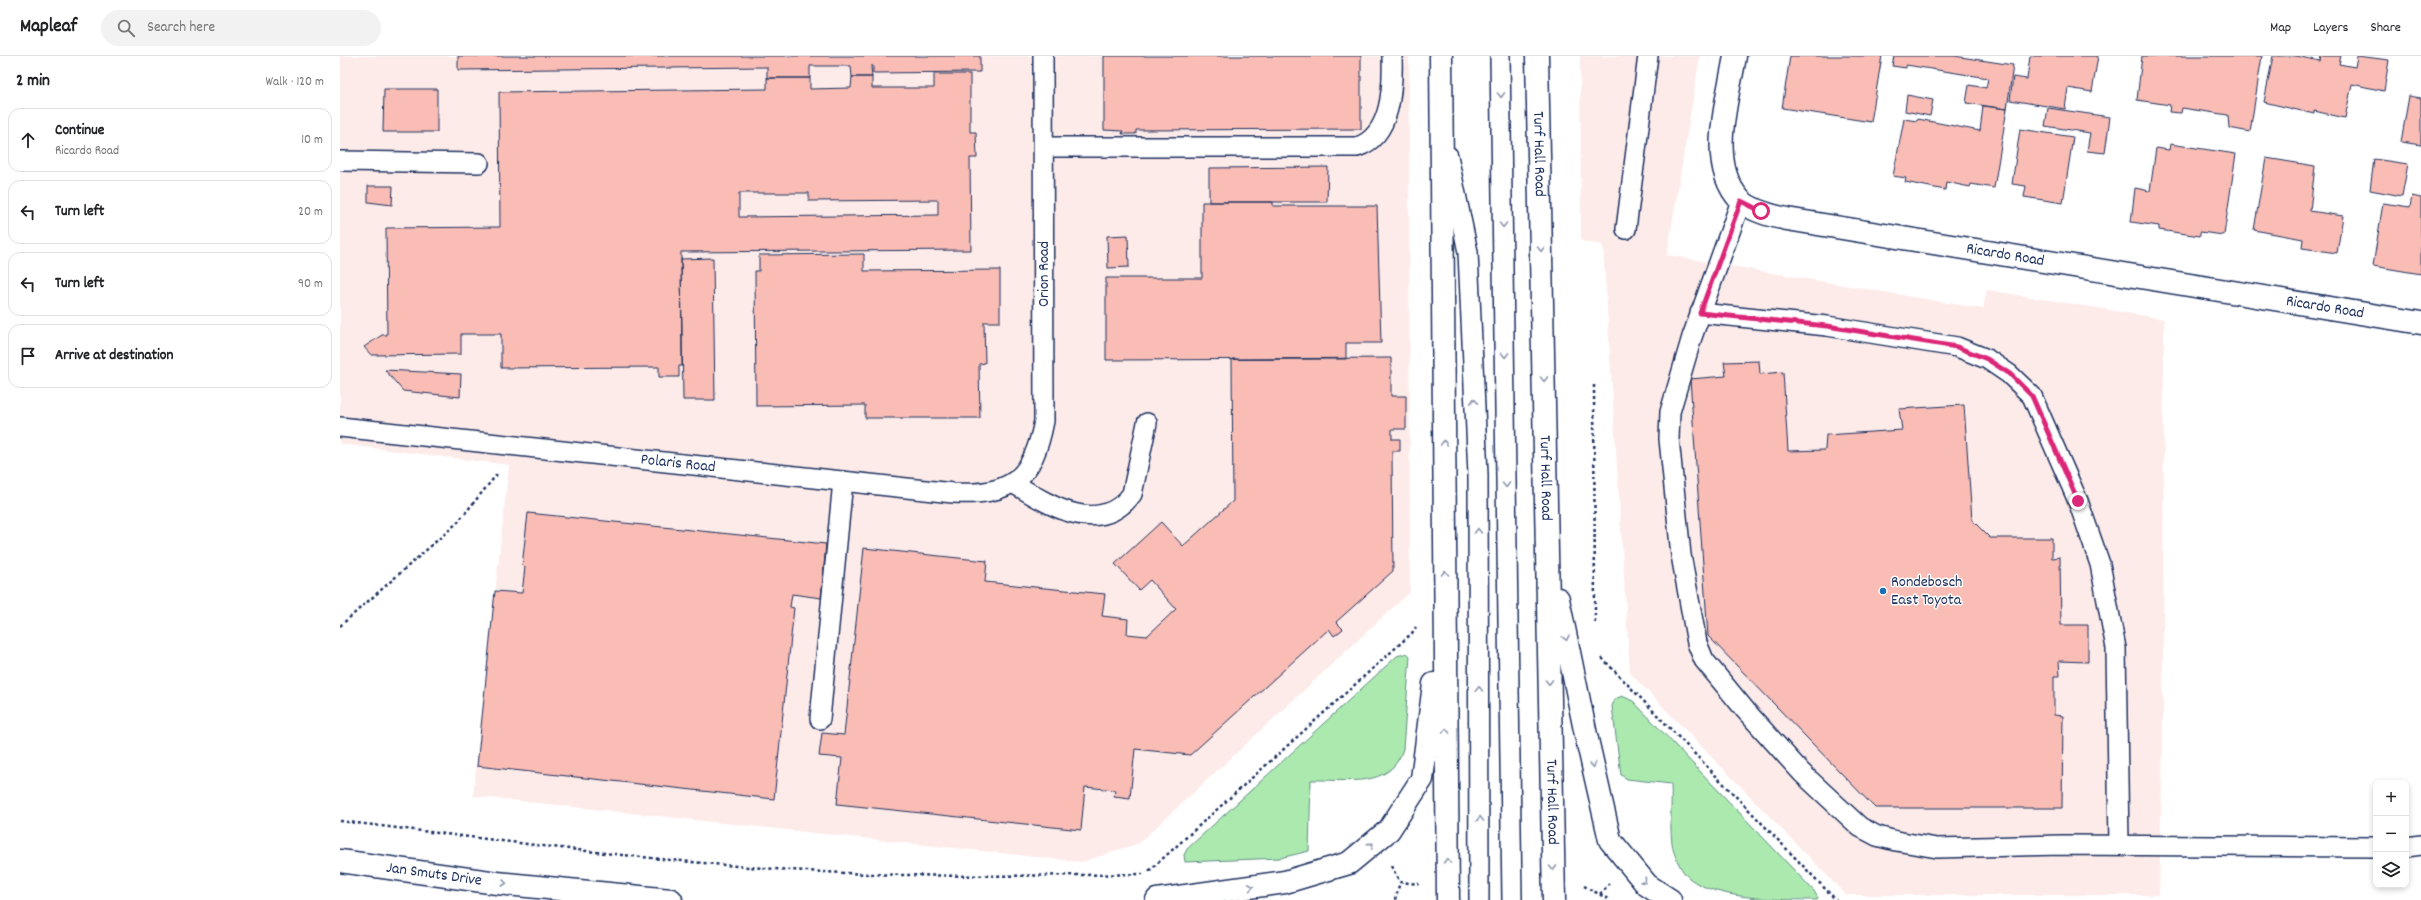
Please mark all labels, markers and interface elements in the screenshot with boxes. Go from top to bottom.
search box [101,10,381,46]
text: Mapleaf [20,14,77,41]
icon: search [115,17,137,39]
text: Search here [147,17,215,39]
text: Map [2270,18,2291,38]
text: Layers [2313,18,2348,38]
text: Share [2370,18,2401,38]
text: 2 min [16,70,50,94]
text: Walk · 120 m [266,73,324,92]
one-way arrow [1497,92,1505,98]
street label: Turf Hall Road [1527,111,1551,197]
text: Continue [55,120,104,142]
icon: ahead [17,129,39,151]
text: 10 m [301,131,323,150]
text: Ricardo Road [55,142,119,161]
icon: left [17,201,39,223]
text: Turn left [55,201,104,223]
route start [1752,202,1770,220]
text: 20 m [298,203,323,222]
one-way arrow [1498,222,1507,228]
street label: Ricardo Road [1964,237,2046,273]
street label: Orion Road [1033,241,1056,307]
one-way arrow [1537,246,1545,252]
icon: left [17,273,39,295]
text: Turn left [55,273,104,295]
text: 90 m [298,275,323,294]
street label: Ricardo Road [2284,290,2366,325]
icon: arrive [17,345,39,367]
text: Arrive at destination [55,345,173,367]
one-way arrow [1500,352,1509,358]
one-way arrow [1540,376,1548,382]
one-way arrow [1470,398,1478,404]
street label: Turf Hall Road [1533,435,1558,521]
one-way arrow [1440,440,1448,446]
street label: Polaris Road [640,448,717,479]
one-way arrow [1502,482,1510,488]
route end [2069,492,2087,510]
one-way arrow [1474,528,1482,534]
one-way arrow [1441,570,1449,576]
place label: Rondebosch East Toyota [1891,571,1962,612]
marker: Rondebosch East Toyota [1878,586,1888,596]
one-way arrow [1561,635,1569,641]
one-way arrow [1545,679,1554,685]
one-way arrow [1475,686,1483,692]
one-way arrow [1442,728,1450,734]
street label: Turf Hall Road [1540,759,1564,845]
one-way arrow [1588,762,1596,768]
map controls [2373,780,2409,888]
button: + [2373,780,2409,816]
one-way arrow [1476,816,1484,822]
button: − [2373,816,2409,852]
one-way arrow [1367,842,1374,849]
button: layers [2373,852,2409,888]
street label: Jan Smuts Drive [385,856,484,892]
one-way arrow [1443,858,1451,864]
one-way arrow [1549,865,1557,871]
one-way arrow [1639,876,1646,884]
one-way arrow [500,879,507,888]
one-way arrow [1248,883,1254,892]

